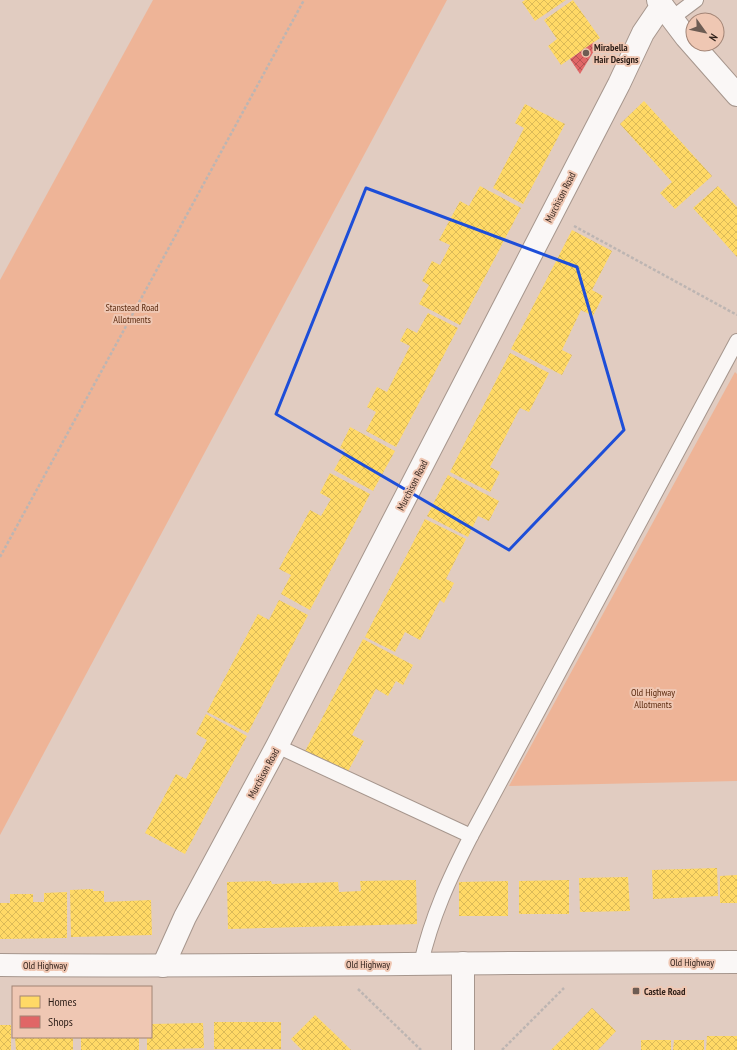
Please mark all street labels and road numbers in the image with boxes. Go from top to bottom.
street label: Murchison Road [542,170,579,225]
street label: Murchison Road [394,458,431,513]
street label: Murchison Road [245,746,282,801]
street label: Old Highway [670,956,714,969]
street label: Old Highway [346,958,390,971]
street label: Old Highway [23,959,67,972]

